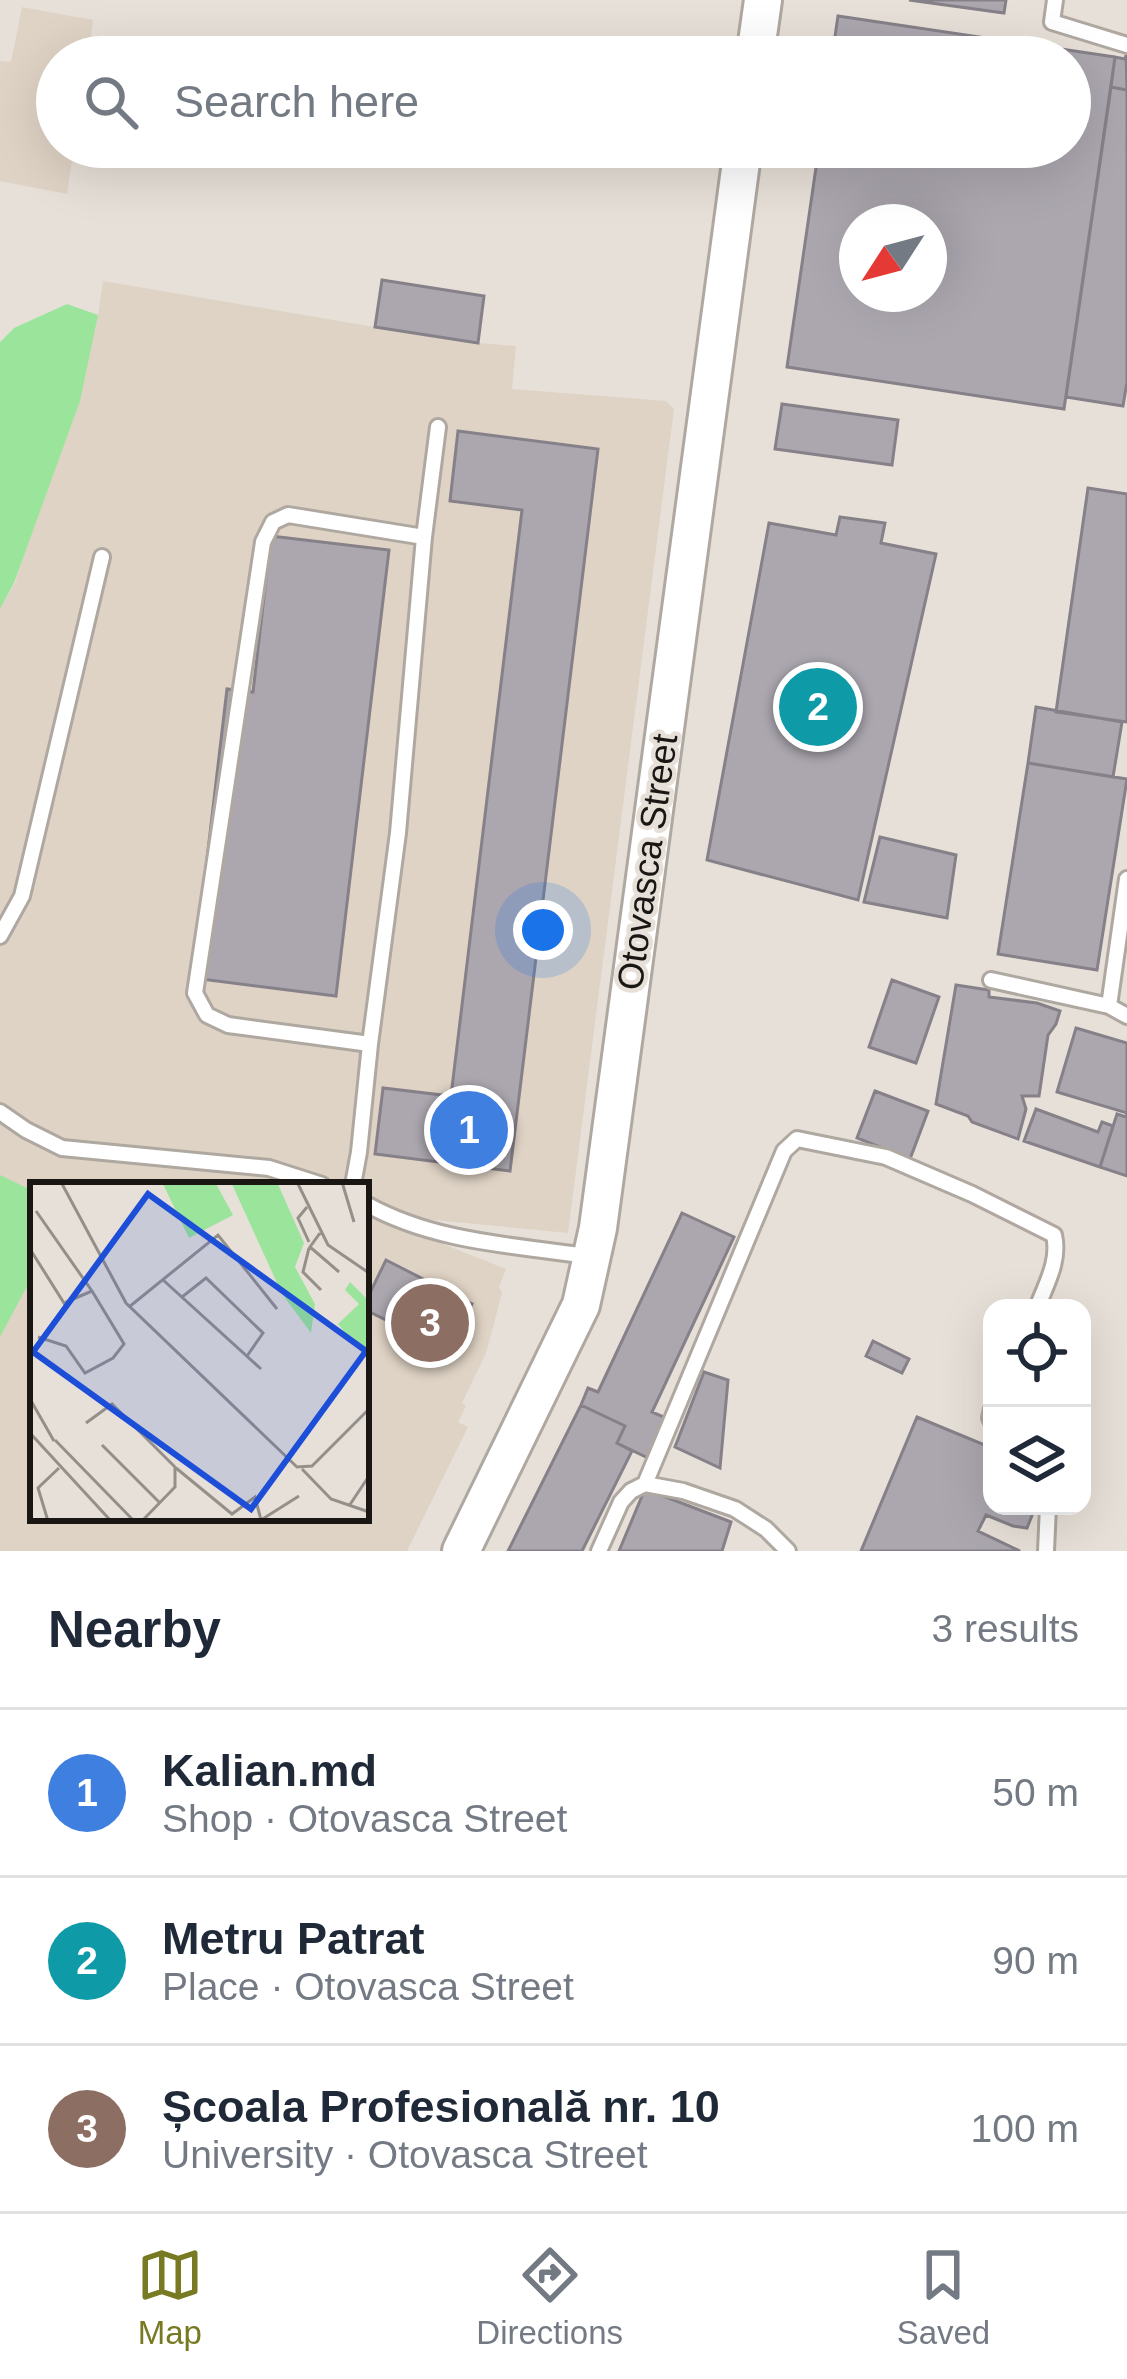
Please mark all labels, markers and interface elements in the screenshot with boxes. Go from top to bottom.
search box [36,36,1091,168]
icon: search [78,69,144,135]
text: Search here [174,76,419,127]
north arrow [839,204,947,312]
pin: 2 [779,662,857,752]
street label: Otovasca Street [609,731,685,993]
your location [513,900,573,960]
pin: 1 [430,1085,508,1175]
inset map [30,1182,369,1521]
pin: 3 [391,1278,469,1368]
map controls [983,1299,1091,1515]
button: locate [983,1299,1091,1407]
button: layers [983,1407,1091,1515]
text: Nearby [48,1601,221,1658]
text: 3 results [932,1607,1079,1650]
text: Kalian.md [162,1745,377,1796]
text: 1 [76,1771,98,1814]
text: 50 m [992,1771,1079,1814]
text: Shop · Otovasca Street [162,1797,567,1840]
text: Metru Patrat [162,1913,425,1964]
text: 2 [76,1939,98,1982]
text: 90 m [992,1939,1079,1982]
text: Place · Otovasca Street [162,1965,574,2008]
text: Școala Profesională nr. 10 [162,2081,720,2132]
text: 3 [76,2107,98,2150]
text: 100 m [971,2107,1079,2150]
text: University · Otovasca Street [162,2133,647,2176]
tab: Map [137,2242,203,2352]
tab: Directions [476,2242,623,2352]
tab: Saved [897,2242,990,2352]

